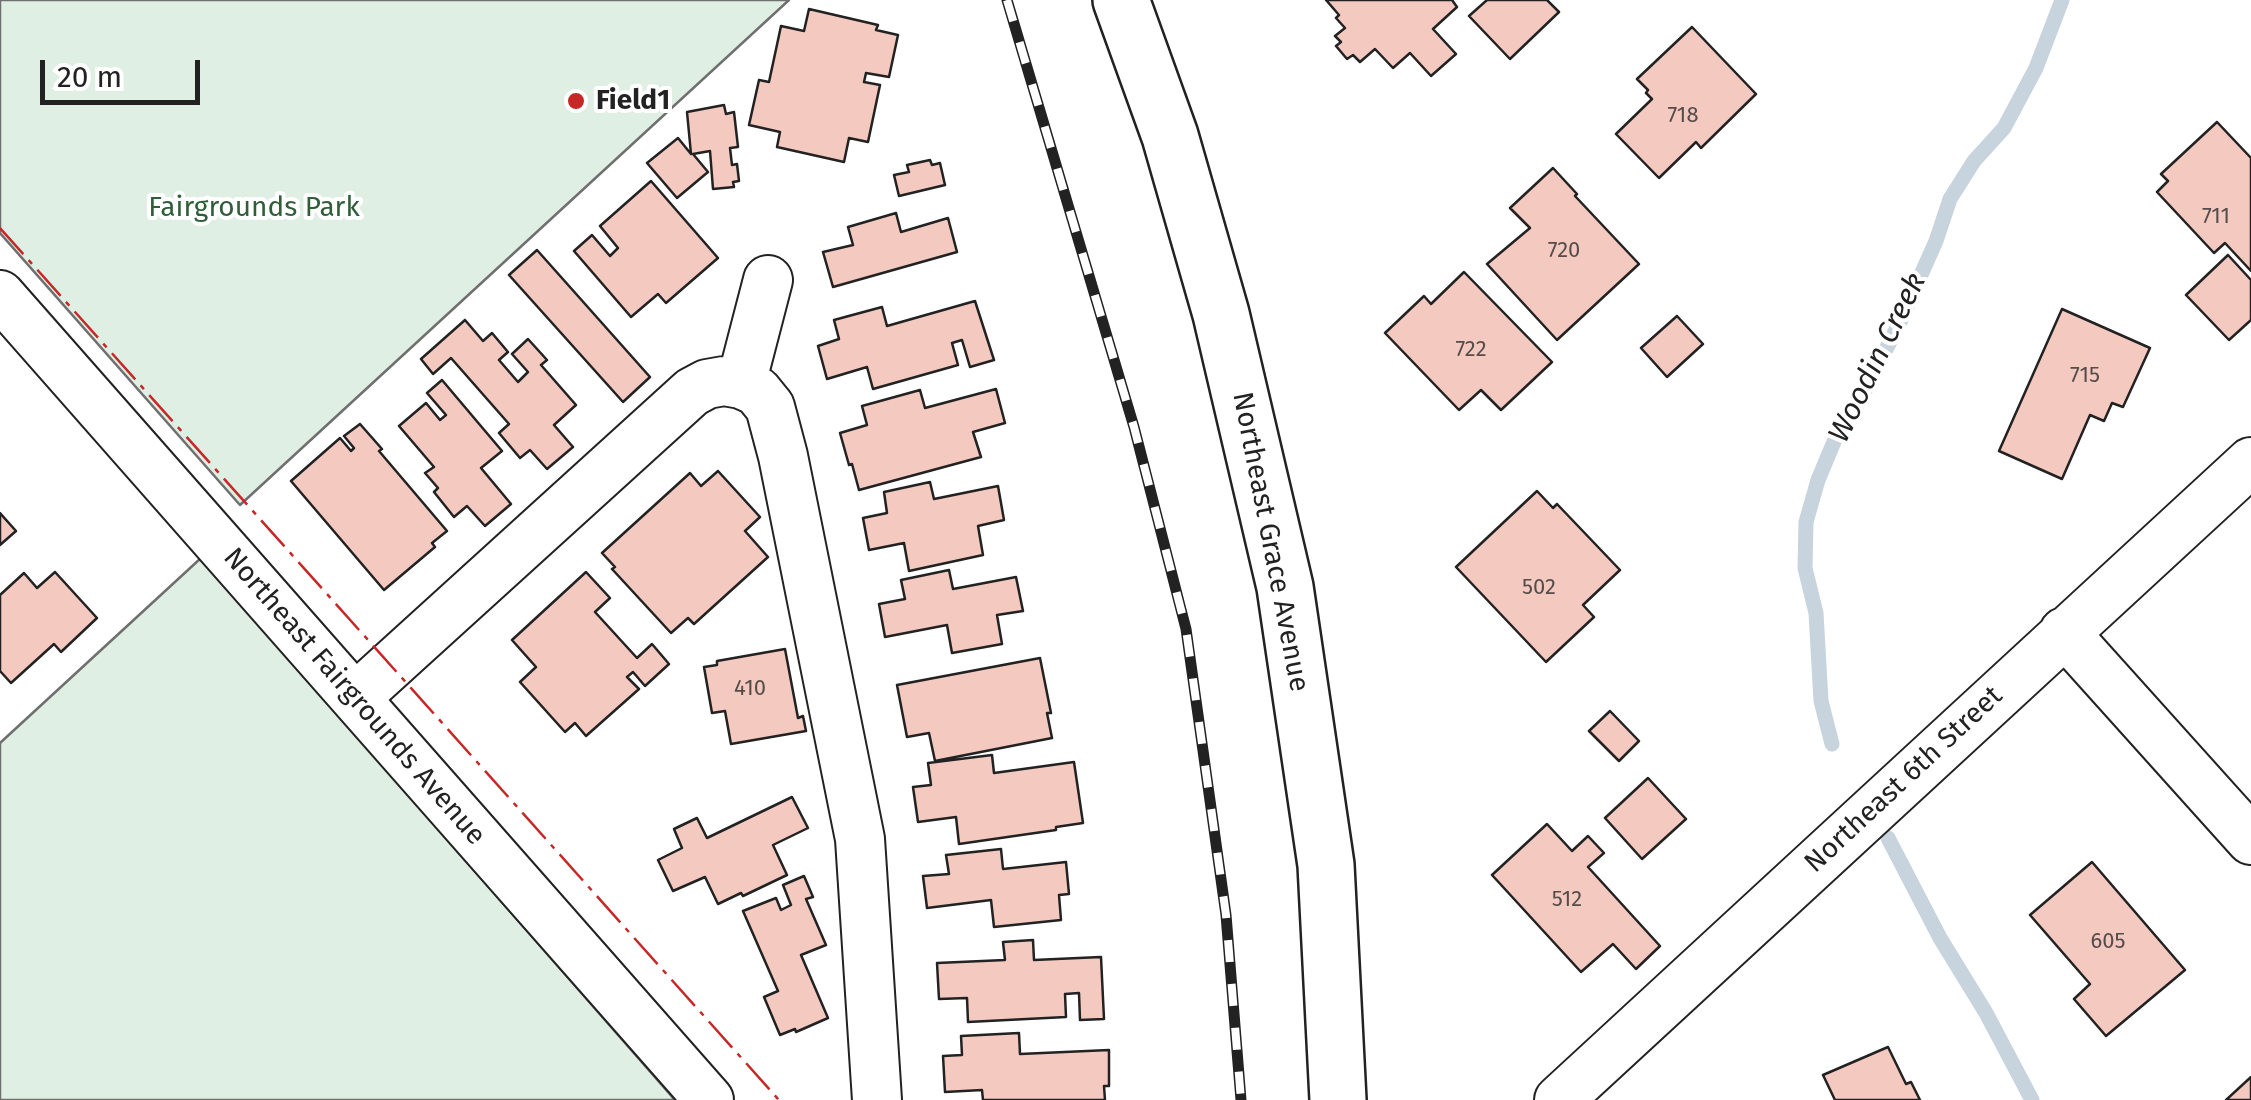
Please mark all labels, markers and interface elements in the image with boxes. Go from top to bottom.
scale bar [45,40,205,102]
text: 20 m [57,59,122,95]
place label: Field1 [596,84,670,118]
marker: Field1 [565,90,587,112]
house number: 718 [1667,103,1699,129]
park label: Fairgrounds Park [148,191,360,225]
house number: 711 [2202,204,2230,230]
house number: 720 [1548,238,1580,264]
water label: Woodin Creek [1821,267,1935,449]
house number: 722 [1455,337,1487,363]
house number: 715 [2070,363,2100,389]
street label: Northeast Grace Avenue [1224,389,1316,695]
street label: Northeast Fairgrounds Avenue [216,542,492,852]
house number: 502 [1522,575,1556,601]
house number: 410 [734,676,766,702]
street label: Northeast 6th Street [1798,680,2010,880]
house number: 512 [1552,887,1582,913]
house number: 605 [2090,929,2126,955]

